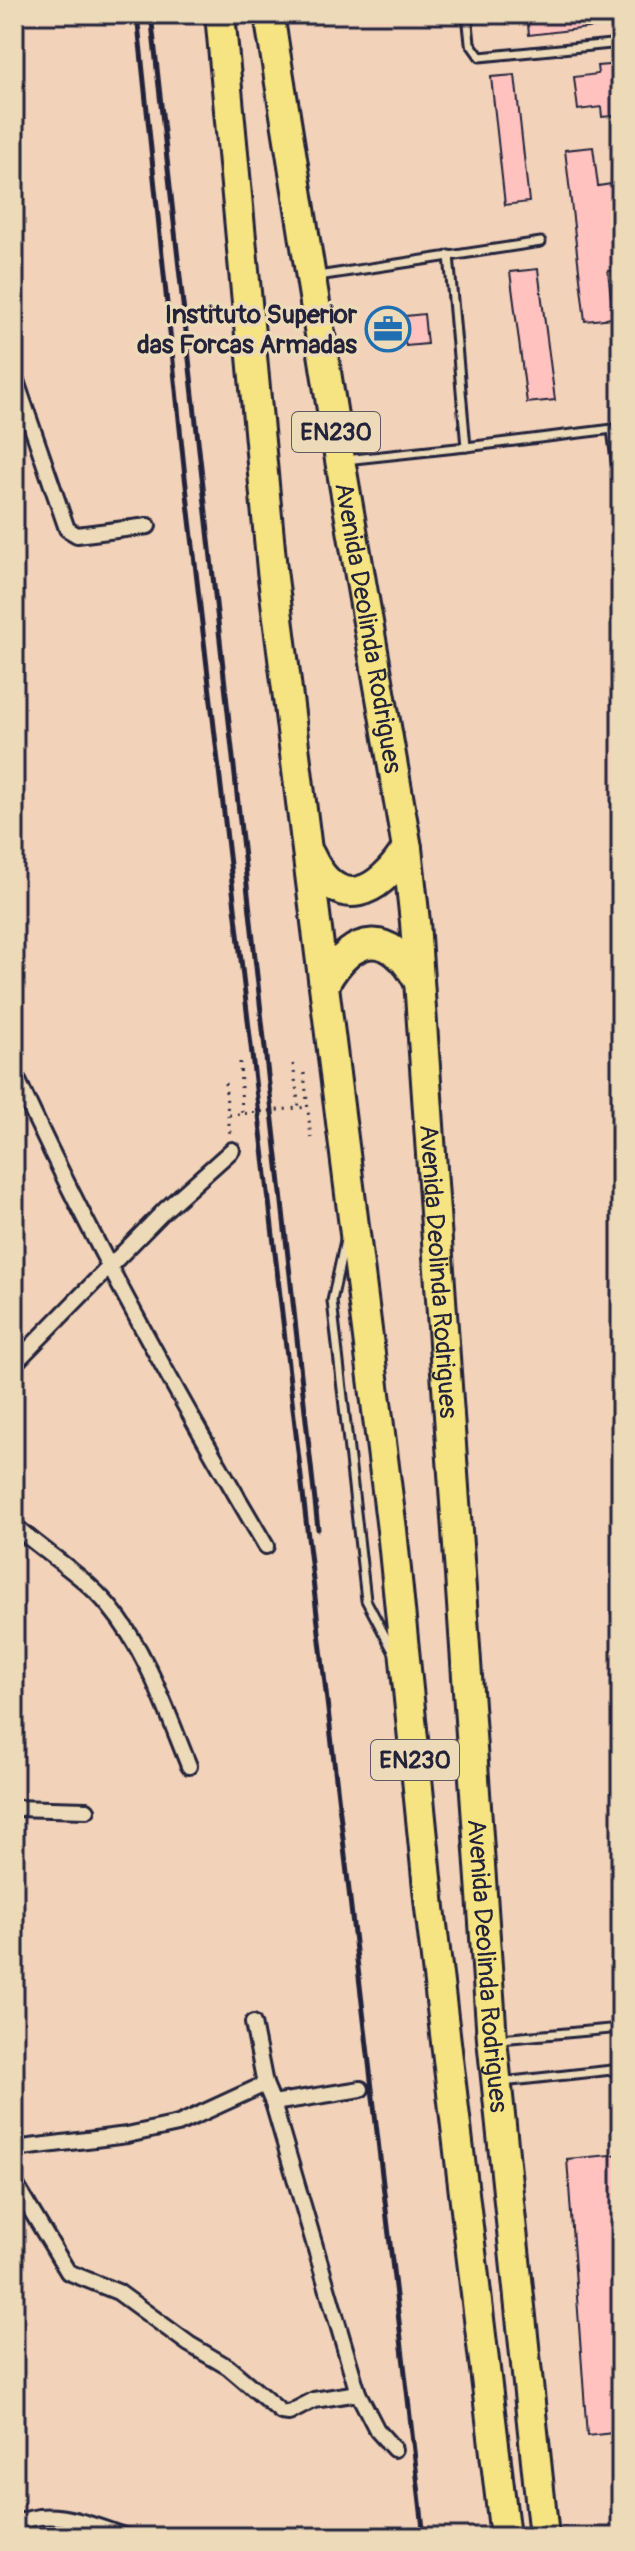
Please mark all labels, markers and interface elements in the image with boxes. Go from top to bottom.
place label: Instituto Superior das Forcas Armadas [137,299,358,361]
office icon: Instituto Superior das Forcas Armadas [364,305,412,353]
road number: EN230 [292,412,380,452]
street label: Avenida Deolinda Rodrigues [327,480,409,776]
street label: Avenida Deolinda Rodrigues [412,1123,464,1420]
road number: EN230 [371,1740,459,1780]
street label: Avenida Deolinda Rodrigues [460,1818,515,2115]

